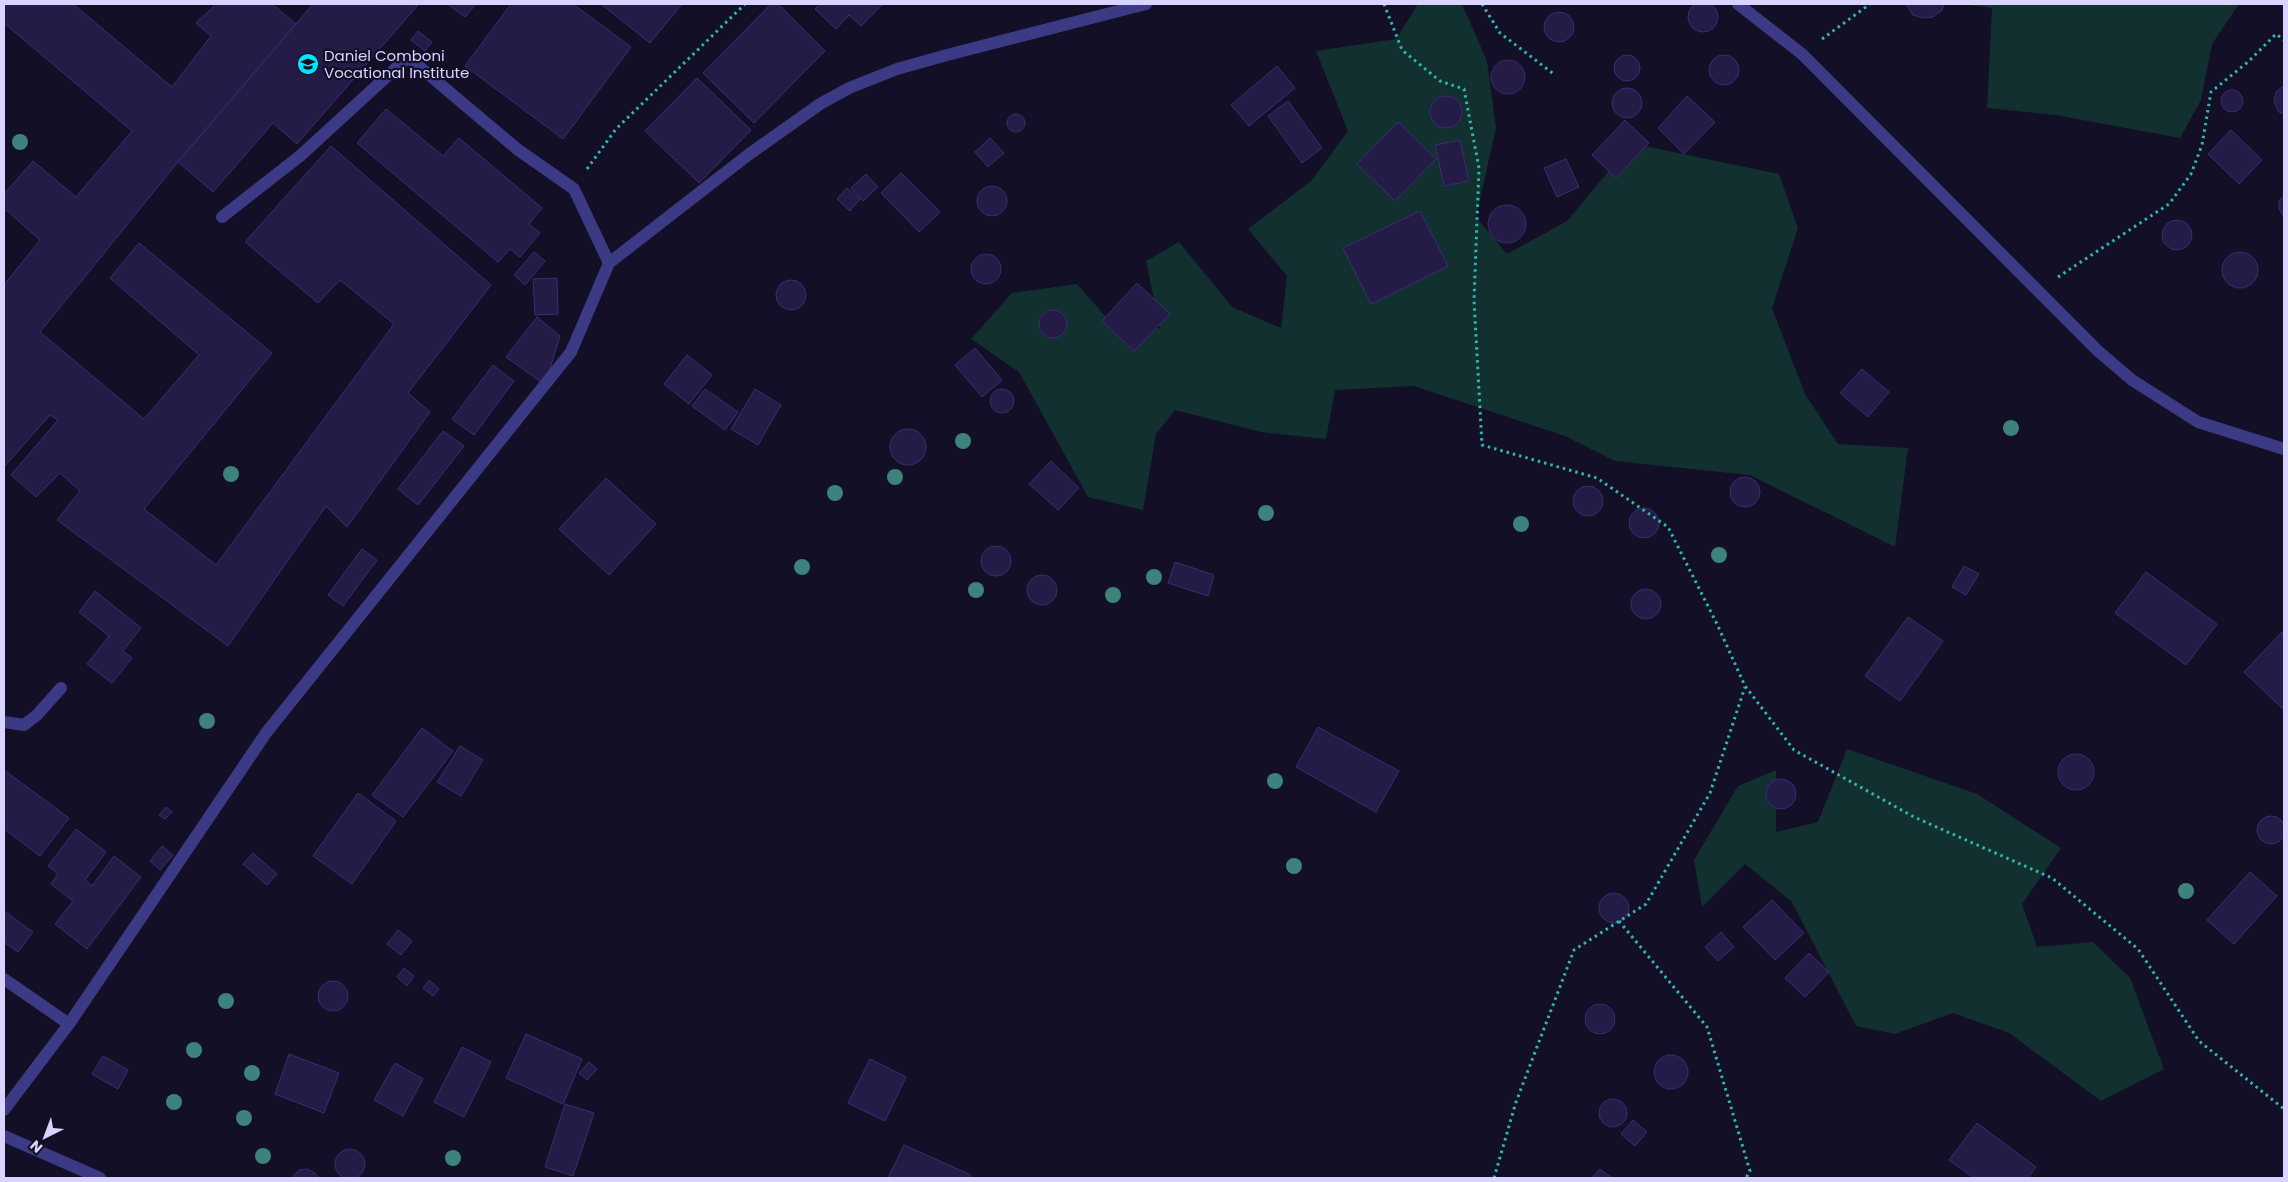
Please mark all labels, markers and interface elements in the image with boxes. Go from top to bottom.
place label: Daniel Comboni Vocational Institute [324,45,469,83]
school or university icon: Daniel Comboni Vocational Institute [296,52,320,76]
north arrow [20,1112,70,1162]
text: N [26,1136,47,1158]

